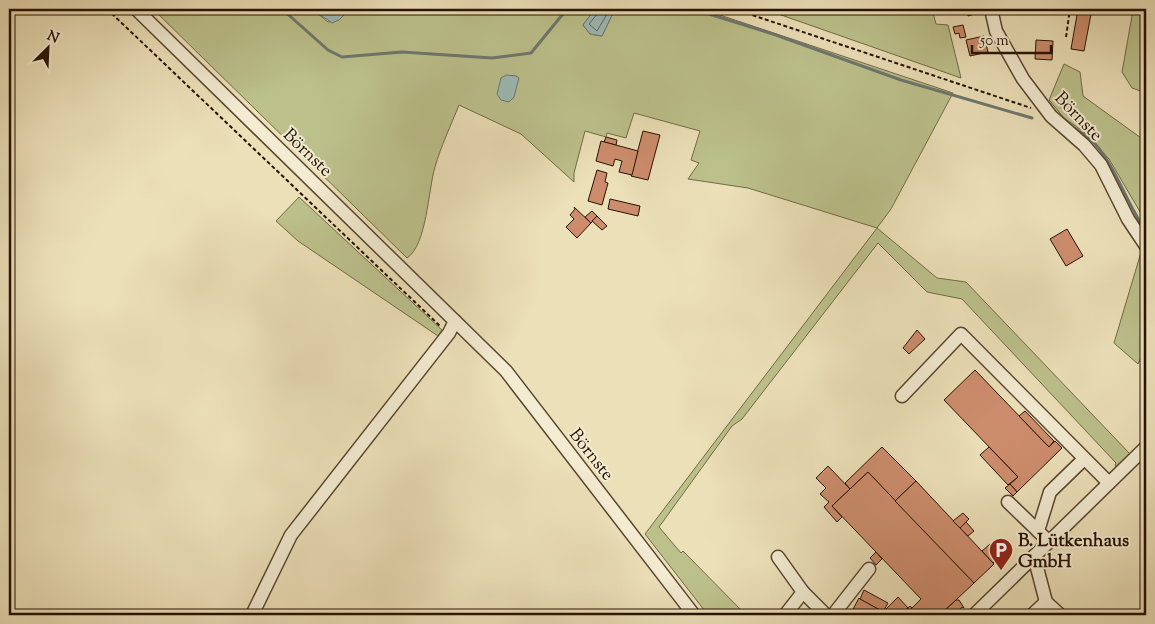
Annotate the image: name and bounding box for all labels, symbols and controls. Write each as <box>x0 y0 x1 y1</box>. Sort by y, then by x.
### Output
north arrow <box>22 22 72 72</box>
scale bar <box>972 22 1051 54</box>
text: N <box>43 27 62 49</box>
text: 50 m <box>979 31 1009 52</box>
street label: Börnste <box>1047 87 1108 148</box>
street label: Börnste <box>276 123 337 184</box>
street label: Börnste <box>562 424 619 487</box>
place label: B. Lütkenhaus GmbH <box>1018 529 1129 576</box>
parking icon: B. Lütkenhaus GmbH <box>988 537 1014 571</box>

